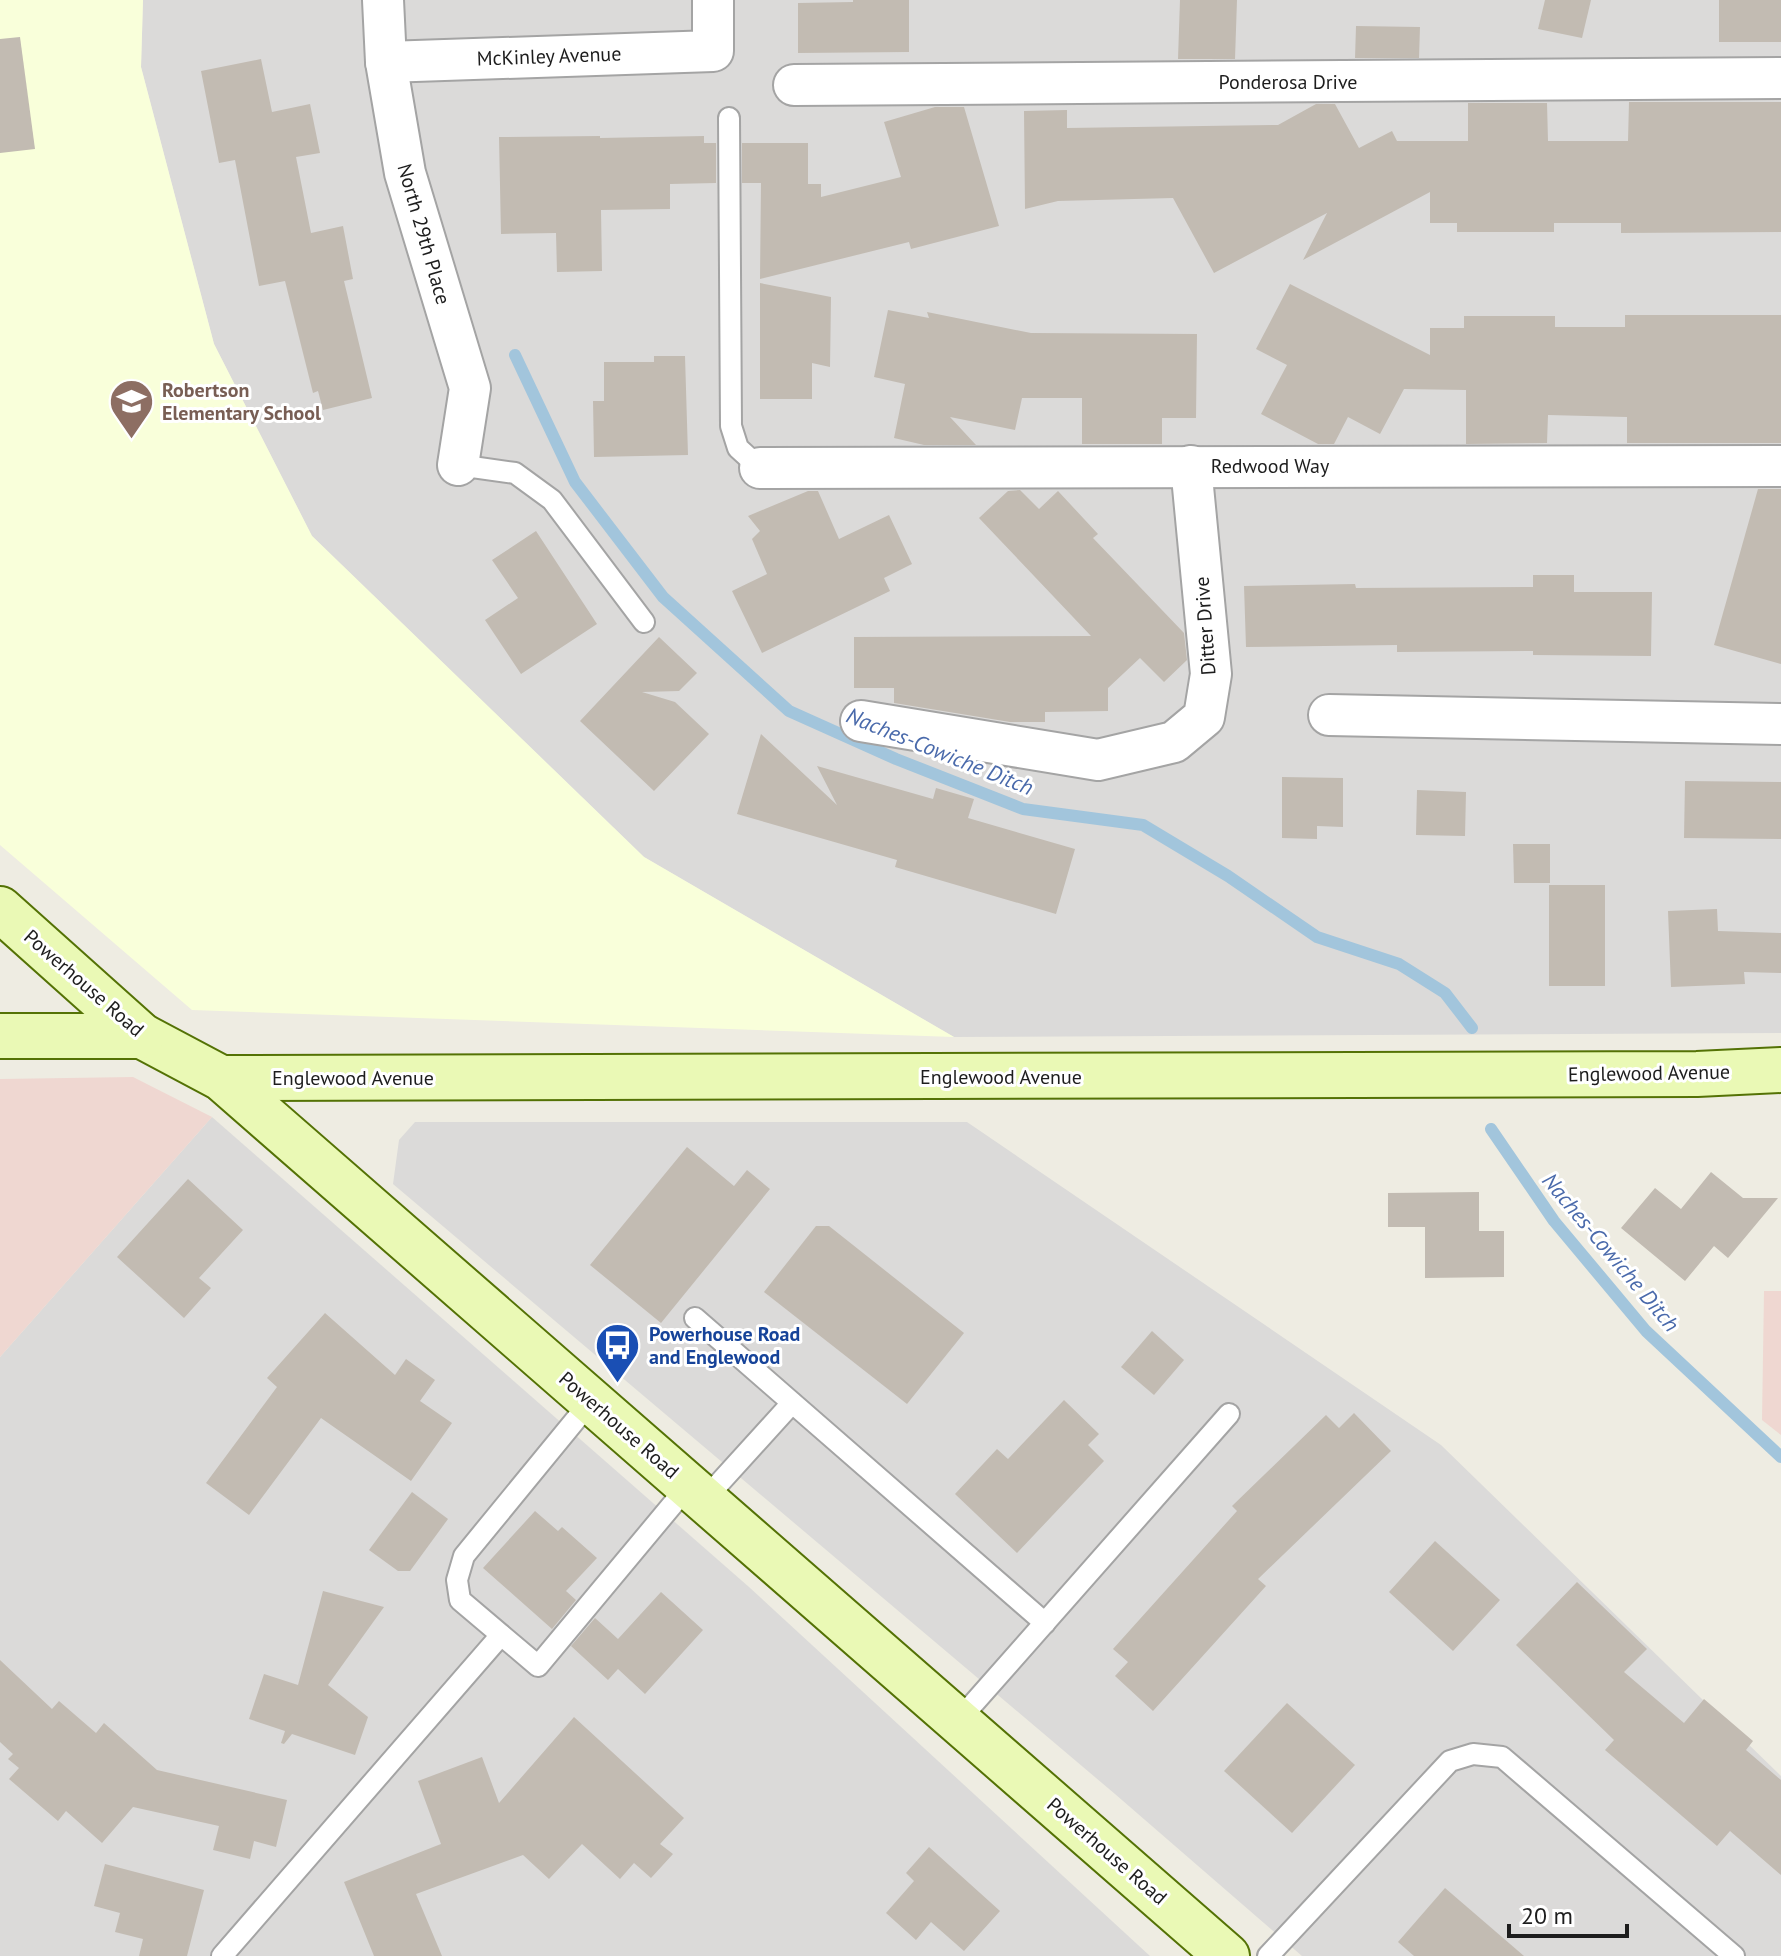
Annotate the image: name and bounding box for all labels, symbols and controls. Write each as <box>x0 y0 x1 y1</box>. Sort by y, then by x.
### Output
street label: McKinley Avenue <box>476 40 622 72</box>
street label: Ponderosa Drive <box>1218 69 1358 95</box>
street label: North 29th Place <box>391 161 457 307</box>
school or university icon: Robertson Elementary School <box>107 377 155 440</box>
place label: Robertson Elementary School <box>162 377 321 426</box>
street label: Redwood Way <box>1211 453 1330 479</box>
street label: Ditter Drive <box>1189 576 1221 676</box>
water label: Naches-Cowiche Ditch <box>843 701 1037 801</box>
street label: Powerhouse Road <box>18 924 150 1042</box>
street label: Englewood Avenue <box>1568 1059 1730 1087</box>
street label: Englewood Avenue <box>920 1064 1082 1090</box>
street label: Englewood Avenue <box>272 1065 434 1091</box>
water label: Naches-Cowiche Ditch <box>1536 1167 1686 1337</box>
bus stop icon: Powerhouse Road and Englewood <box>594 1321 642 1384</box>
place label: Powerhouse Road and Englewood <box>649 1321 800 1370</box>
street label: Powerhouse Road <box>553 1366 685 1484</box>
street label: Powerhouse Road <box>1041 1792 1173 1910</box>
scale bar <box>1509 1888 1627 1938</box>
text: 20 m <box>1521 1900 1573 1931</box>

